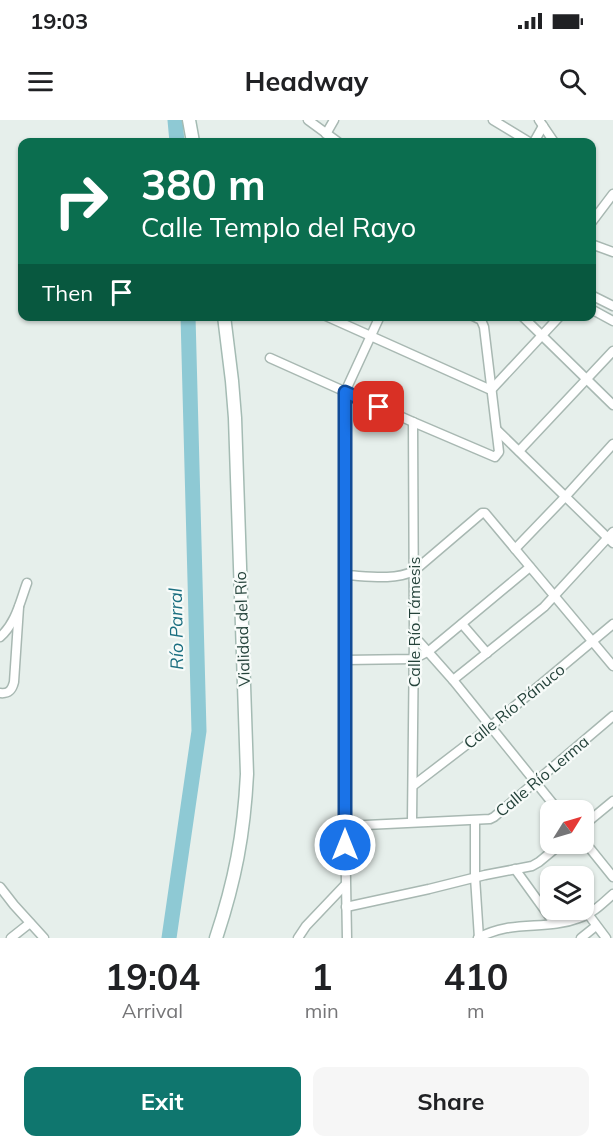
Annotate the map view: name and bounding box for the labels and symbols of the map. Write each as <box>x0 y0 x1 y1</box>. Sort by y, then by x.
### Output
pin <box>353 381 404 432</box>
street label: Calle Río Támesis <box>404 557 424 687</box>
street label: Vialidad del Río <box>230 571 254 687</box>
water label: Río Parral <box>164 587 188 670</box>
street label: Calle Río Pánuco <box>459 659 569 753</box>
street label: Calle Río Lerma <box>491 731 593 821</box>
north arrow <box>540 800 594 854</box>
position arrow <box>313 813 377 877</box>

